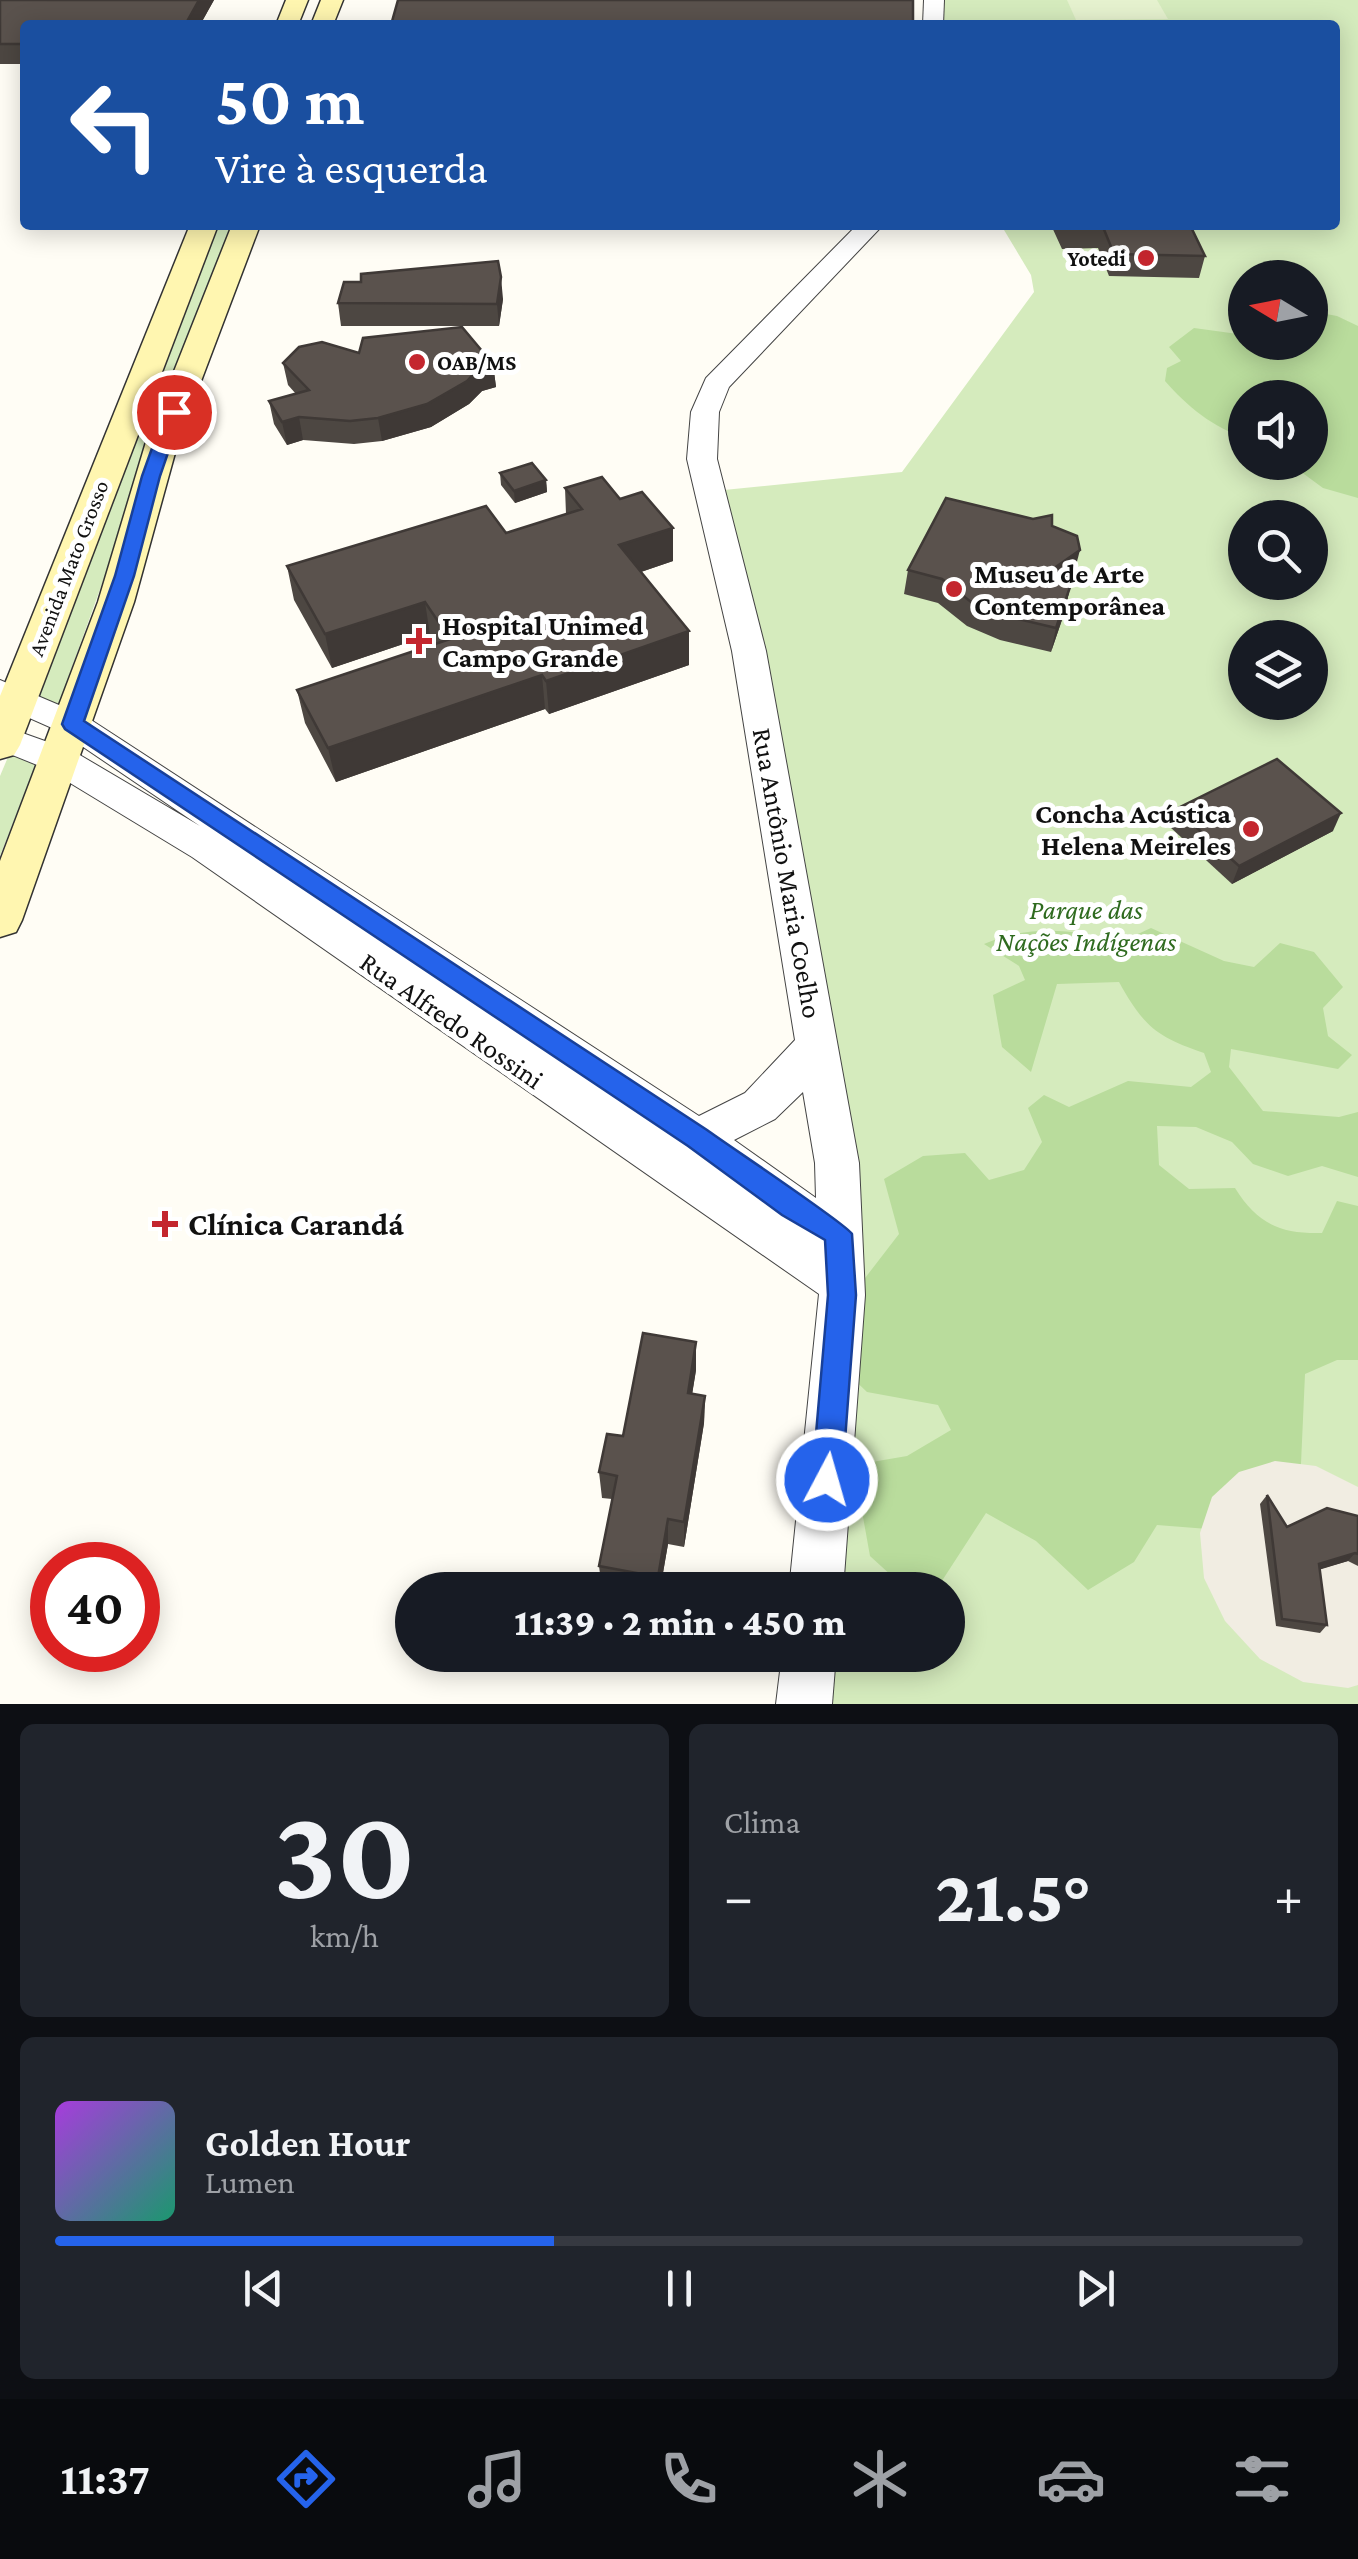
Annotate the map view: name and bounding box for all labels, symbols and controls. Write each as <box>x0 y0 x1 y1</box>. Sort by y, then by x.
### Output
icon: left <box>50 60 180 190</box>
text: 50 m <box>215 61 365 139</box>
text: Vire à esquerda <box>215 143 488 193</box>
place label: Yotedi <box>1067 246 1127 271</box>
marker: Yotedi <box>1135 247 1157 269</box>
north arrow <box>1228 260 1328 360</box>
map controls <box>1228 260 1328 720</box>
place label: OAB/MS <box>437 350 516 375</box>
marker: OAB/MS <box>406 351 428 373</box>
pin <box>132 370 217 455</box>
button: sound <box>1228 380 1328 480</box>
icon: arrive <box>147 385 202 440</box>
street label: Avenida Mato Grosso <box>23 477 114 660</box>
button: search <box>1228 500 1328 600</box>
place label: Museu de Arte Contemporânea <box>974 558 1165 621</box>
marker: Museu de Arte Contemporânea <box>943 578 965 600</box>
place label: Hospital Unimed Campo Grande <box>442 610 644 673</box>
button: layers <box>1228 620 1328 720</box>
marker: Hospital Unimed Campo Grande <box>406 628 432 654</box>
street label: Rua Antônio Maria Coelho <box>747 726 828 1021</box>
place label: Concha Acústica Helena Meireles <box>1035 798 1231 861</box>
marker: Concha Acústica Helena Meireles <box>1240 818 1262 840</box>
park label: Parque das Nações Indígenas <box>996 894 1176 957</box>
street label: Rua Alfredo Rossini <box>354 946 549 1095</box>
place label: Clínica Carandá <box>188 1206 404 1242</box>
marker: Clínica Carandá <box>152 1211 178 1237</box>
position arrow <box>775 1428 879 1532</box>
speed limit sign: 40 <box>30 1542 160 1672</box>
text: 11:39 · 2 min · 450 m <box>514 1601 846 1643</box>
text: 30 <box>273 1780 416 1925</box>
text: Clima <box>724 1804 800 1840</box>
text: 21.5° <box>935 1854 1092 1937</box>
text: − <box>724 1866 753 1927</box>
text: + <box>1274 1866 1303 1927</box>
text: km/h <box>310 1918 379 1954</box>
text: Golden Hour <box>205 2122 411 2164</box>
text: Lumen <box>205 2164 295 2200</box>
icon: previous <box>236 2261 291 2316</box>
icon: pause <box>652 2261 707 2316</box>
icon: next <box>1068 2261 1123 2316</box>
icon: directions <box>271 2444 341 2514</box>
icon: music <box>462 2444 532 2514</box>
icon: phone <box>654 2444 724 2514</box>
icon: climate <box>845 2444 915 2514</box>
icon: car <box>1036 2444 1106 2514</box>
icon: filters <box>1227 2444 1297 2514</box>
text: 11:37 <box>61 2454 150 2504</box>

